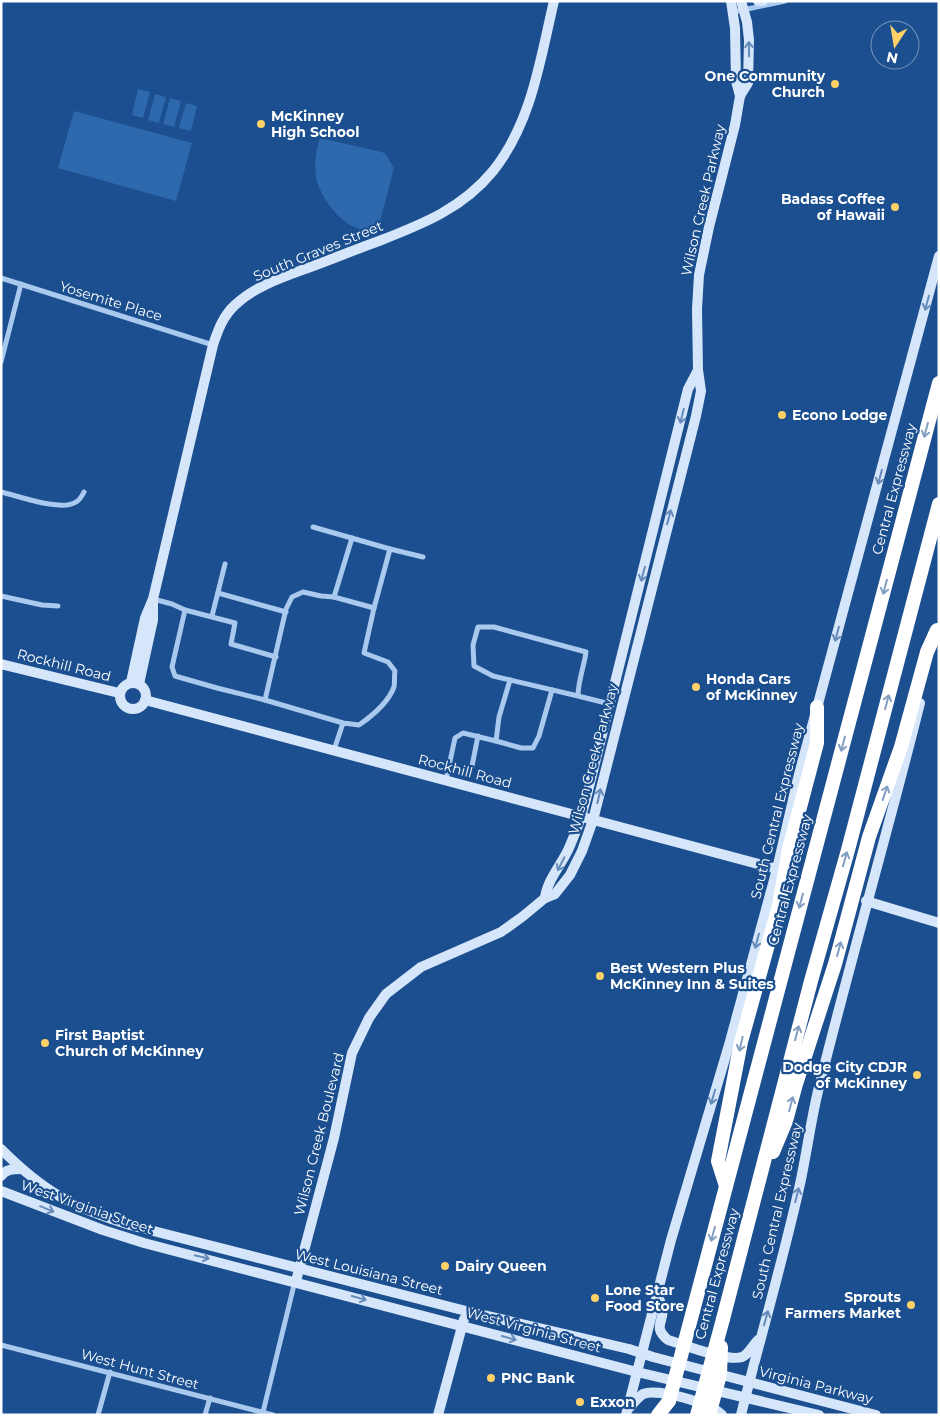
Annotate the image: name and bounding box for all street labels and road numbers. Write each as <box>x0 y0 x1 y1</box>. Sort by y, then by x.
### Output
street label: Wilson Creek Parkway <box>677 122 729 278</box>
street label: South Graves Street <box>251 217 386 285</box>
street label: Yosemite Place <box>57 277 165 325</box>
street label: Central Expressway <box>868 421 920 557</box>
street label: Rockhill Road <box>15 645 113 685</box>
street label: Wilson Creek Parkway <box>564 681 622 836</box>
street label: South Central Expressway <box>747 721 807 901</box>
street label: Rockhill Road <box>416 750 514 792</box>
street label: Central Expressway <box>764 813 816 947</box>
street label: Wilson Creek Boulevard <box>290 1051 348 1217</box>
street label: South Central Expressway <box>748 1121 806 1301</box>
street label: West Virginia Street <box>18 1176 156 1238</box>
street label: Central Expressway <box>691 1206 743 1342</box>
street label: West Louisiana Street <box>293 1245 445 1299</box>
street label: West Virginia Street <box>465 1303 604 1357</box>
street label: West Hunt Street <box>79 1345 201 1393</box>
street label: Virginia Parkway <box>757 1362 875 1408</box>

